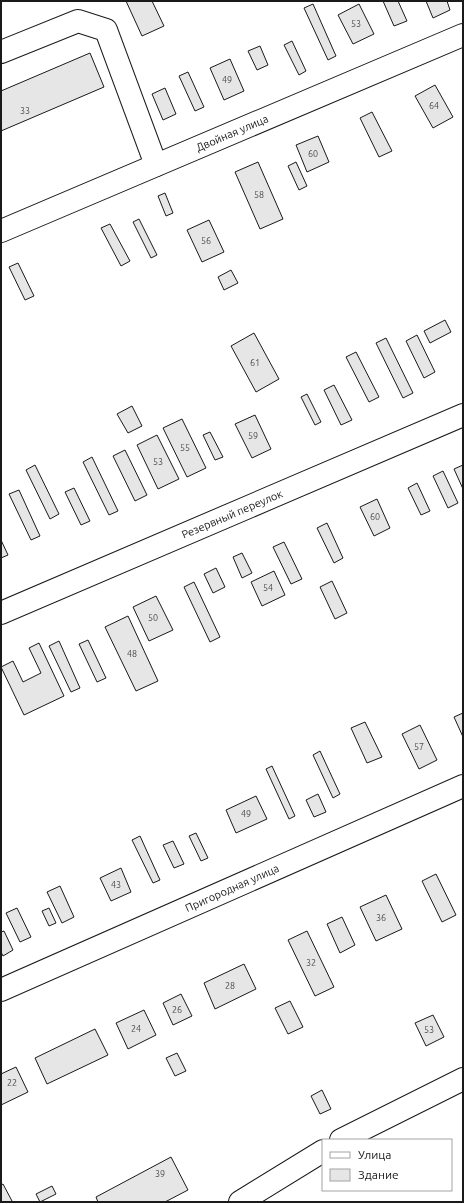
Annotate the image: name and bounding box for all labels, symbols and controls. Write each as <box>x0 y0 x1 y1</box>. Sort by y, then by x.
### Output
house number: 53 <box>351 19 361 29</box>
house number: 49 <box>222 75 232 85</box>
house number: 64 <box>429 101 439 111</box>
house number: 33 <box>20 106 30 116</box>
street label: Двойная улица <box>194 112 270 154</box>
house number: 60 <box>308 149 318 159</box>
house number: 58 <box>254 190 264 200</box>
house number: 56 <box>201 236 211 246</box>
house number: 61 <box>250 358 260 368</box>
house number: 59 <box>248 431 258 441</box>
house number: 55 <box>180 443 190 453</box>
house number: 53 <box>153 457 163 467</box>
street label: Резервный переулок <box>180 487 285 541</box>
house number: 60 <box>370 512 380 522</box>
house number: 54 <box>263 583 273 593</box>
house number: 50 <box>148 613 158 623</box>
house number: 48 <box>127 649 137 659</box>
house number: 57 <box>414 742 424 752</box>
house number: 49 <box>241 809 251 819</box>
street label: Пригородная улица <box>183 862 281 914</box>
house number: 43 <box>111 880 121 890</box>
house number: 36 <box>376 913 386 923</box>
house number: 32 <box>306 958 316 968</box>
house number: 28 <box>225 981 235 991</box>
house number: 26 <box>172 1005 182 1015</box>
house number: 24 <box>131 1024 141 1034</box>
house number: 53 <box>424 1025 434 1035</box>
house number: 22 <box>7 1078 17 1088</box>
legend <box>322 1139 452 1191</box>
text: Улица <box>358 1148 391 1161</box>
text: Здание <box>358 1168 399 1181</box>
house number: 39 <box>155 1169 165 1179</box>

